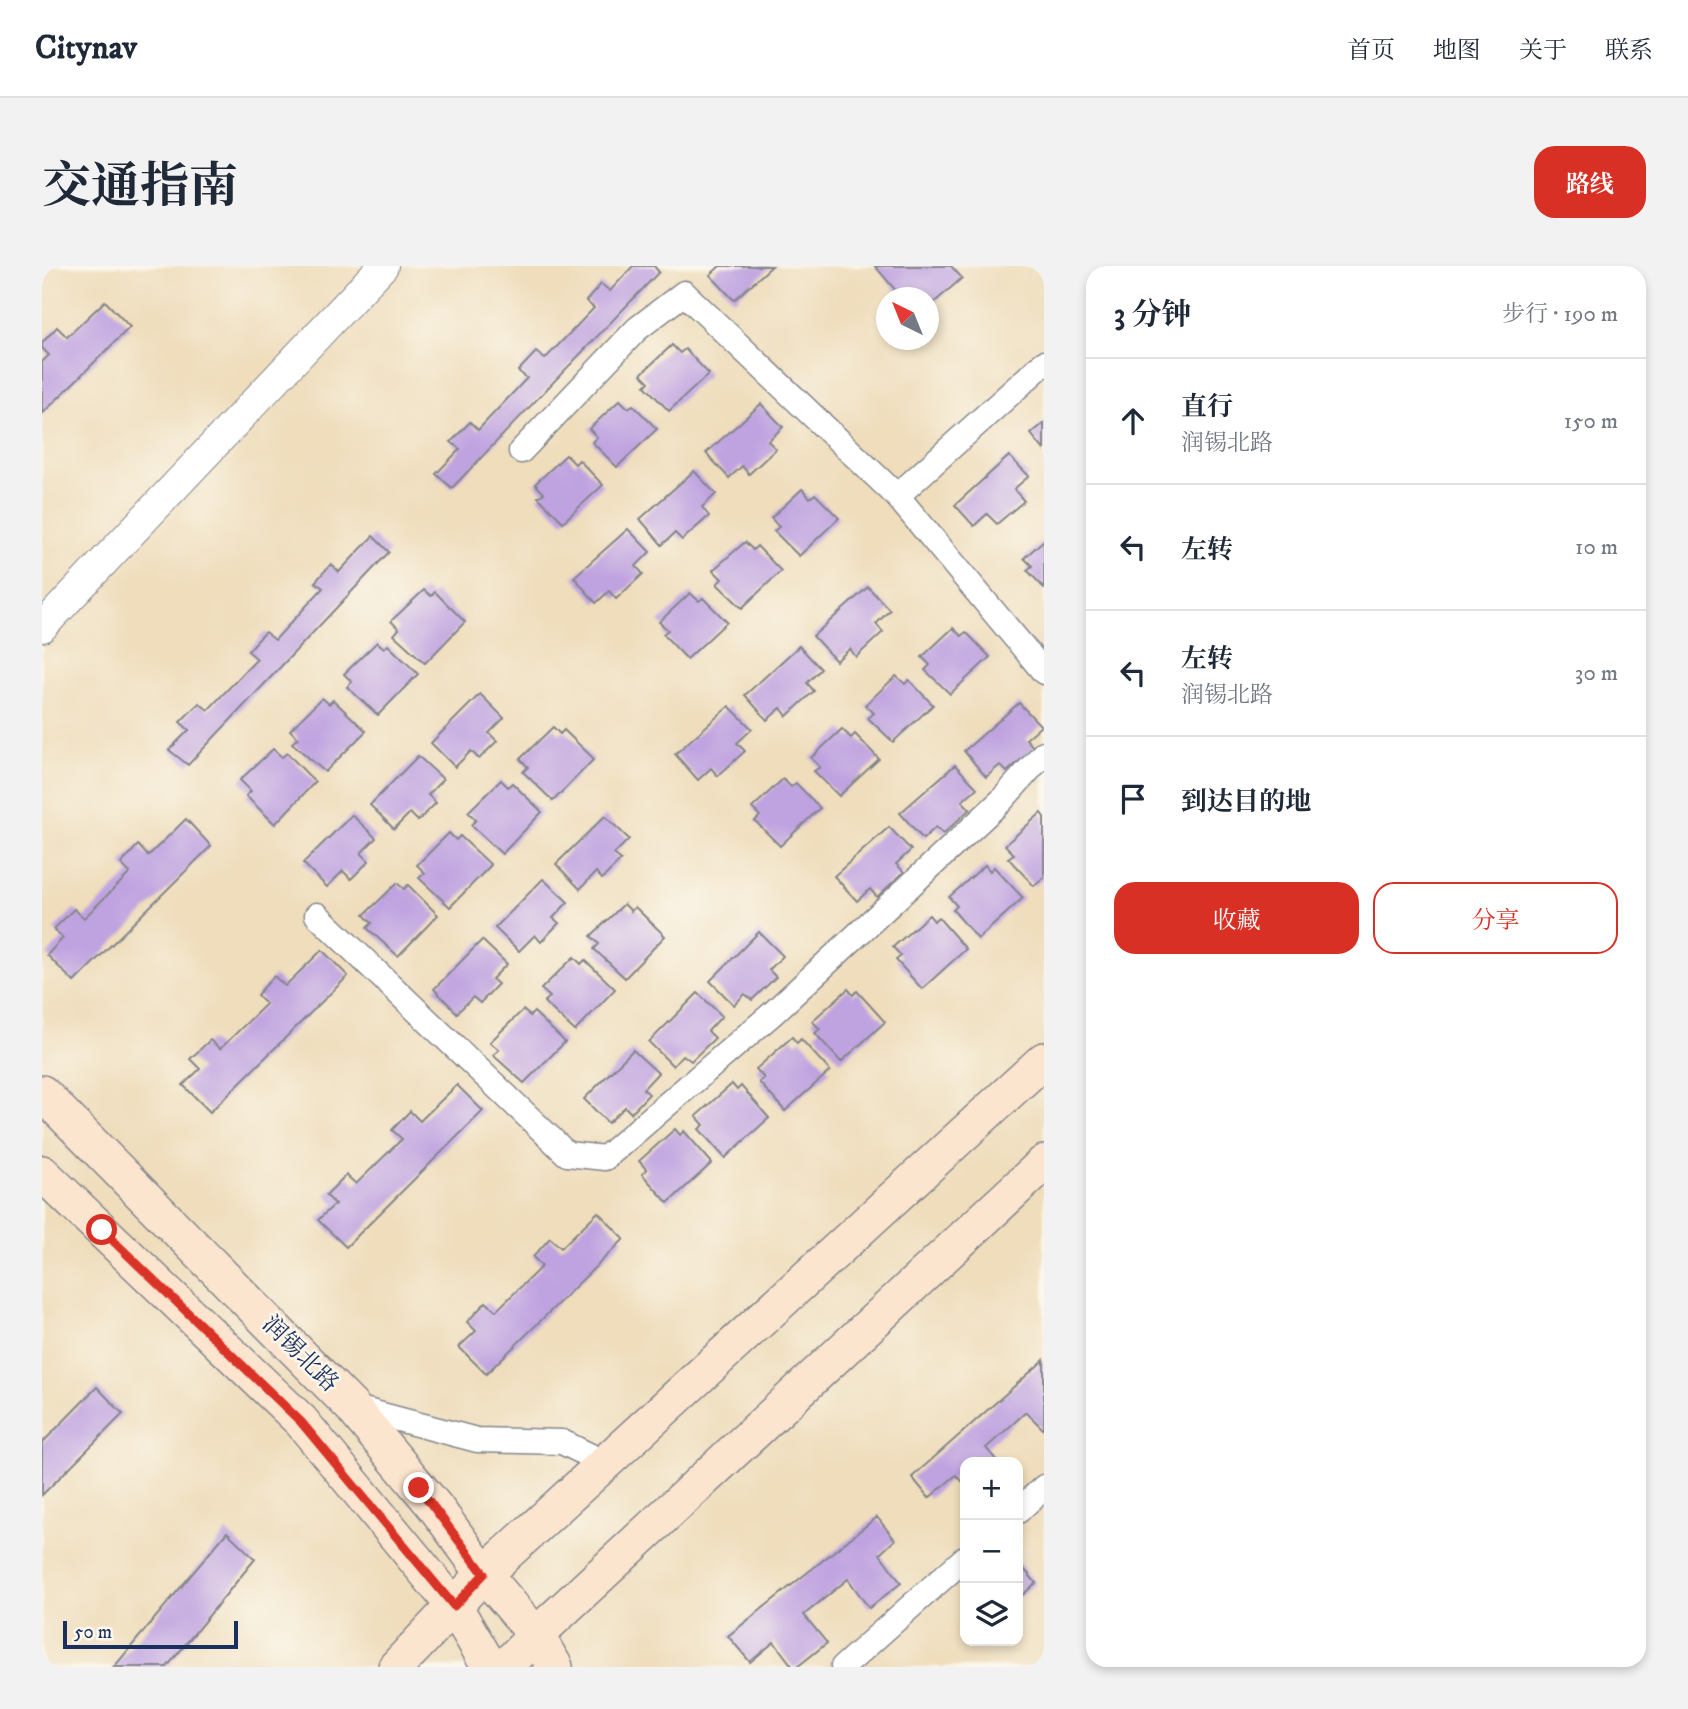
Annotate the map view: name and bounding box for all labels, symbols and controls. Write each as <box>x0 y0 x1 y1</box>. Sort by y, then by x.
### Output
text: Citynav <box>35 28 137 69</box>
text: 首页 <box>1347 36 1395 66</box>
text: 地图 <box>1433 36 1481 66</box>
text: 关于 <box>1519 36 1567 66</box>
text: 联系 <box>1605 36 1653 66</box>
button: 路线 <box>1534 146 1646 218</box>
text: 交通指南 <box>42 157 238 219</box>
north arrow <box>876 287 939 350</box>
text: 3 分钟 <box>1114 297 1192 334</box>
text: 步行 · 190 m <box>1502 300 1618 329</box>
text: 直行 <box>1181 391 1233 424</box>
icon: ahead <box>1114 402 1152 440</box>
text: 150 m <box>1564 407 1618 436</box>
text: 润锡北路 <box>1181 429 1273 458</box>
icon: left <box>1114 528 1152 566</box>
text: 10 m <box>1575 533 1618 562</box>
text: 左转 <box>1181 534 1233 567</box>
text: 左转 <box>1181 643 1233 676</box>
icon: left <box>1114 654 1152 692</box>
text: 30 m <box>1575 659 1618 688</box>
text: 润锡北路 <box>1181 681 1273 710</box>
icon: arrive <box>1114 780 1152 818</box>
text: 到达目的地 <box>1181 786 1311 819</box>
button: 收藏 <box>1114 882 1359 954</box>
button: 分享 <box>1373 882 1618 954</box>
route start <box>86 1214 117 1245</box>
street label: 润锡北路 <box>255 1309 345 1399</box>
map controls <box>960 1457 1023 1646</box>
button: + <box>960 1457 1023 1520</box>
route end <box>403 1472 434 1503</box>
button: − <box>960 1520 1023 1583</box>
button: layers <box>960 1583 1023 1646</box>
scale bar <box>63 1618 238 1650</box>
text: 50 m <box>74 1621 112 1644</box>

